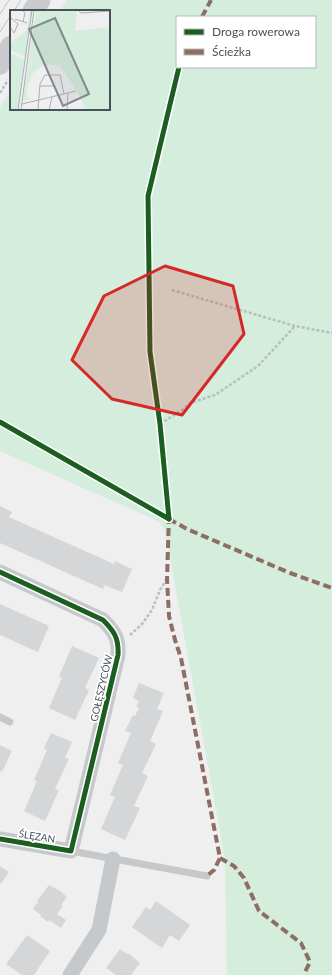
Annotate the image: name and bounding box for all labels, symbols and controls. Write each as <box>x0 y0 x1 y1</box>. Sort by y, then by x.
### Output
inset map <box>10 10 110 110</box>
legend <box>176 16 316 68</box>
text: Droga rowerowa <box>212 24 300 39</box>
text: Ścieżka <box>212 44 251 59</box>
street label: GOŁĘSZYCÓW <box>87 653 115 723</box>
street label: ŚLĘZAN <box>18 827 56 845</box>

